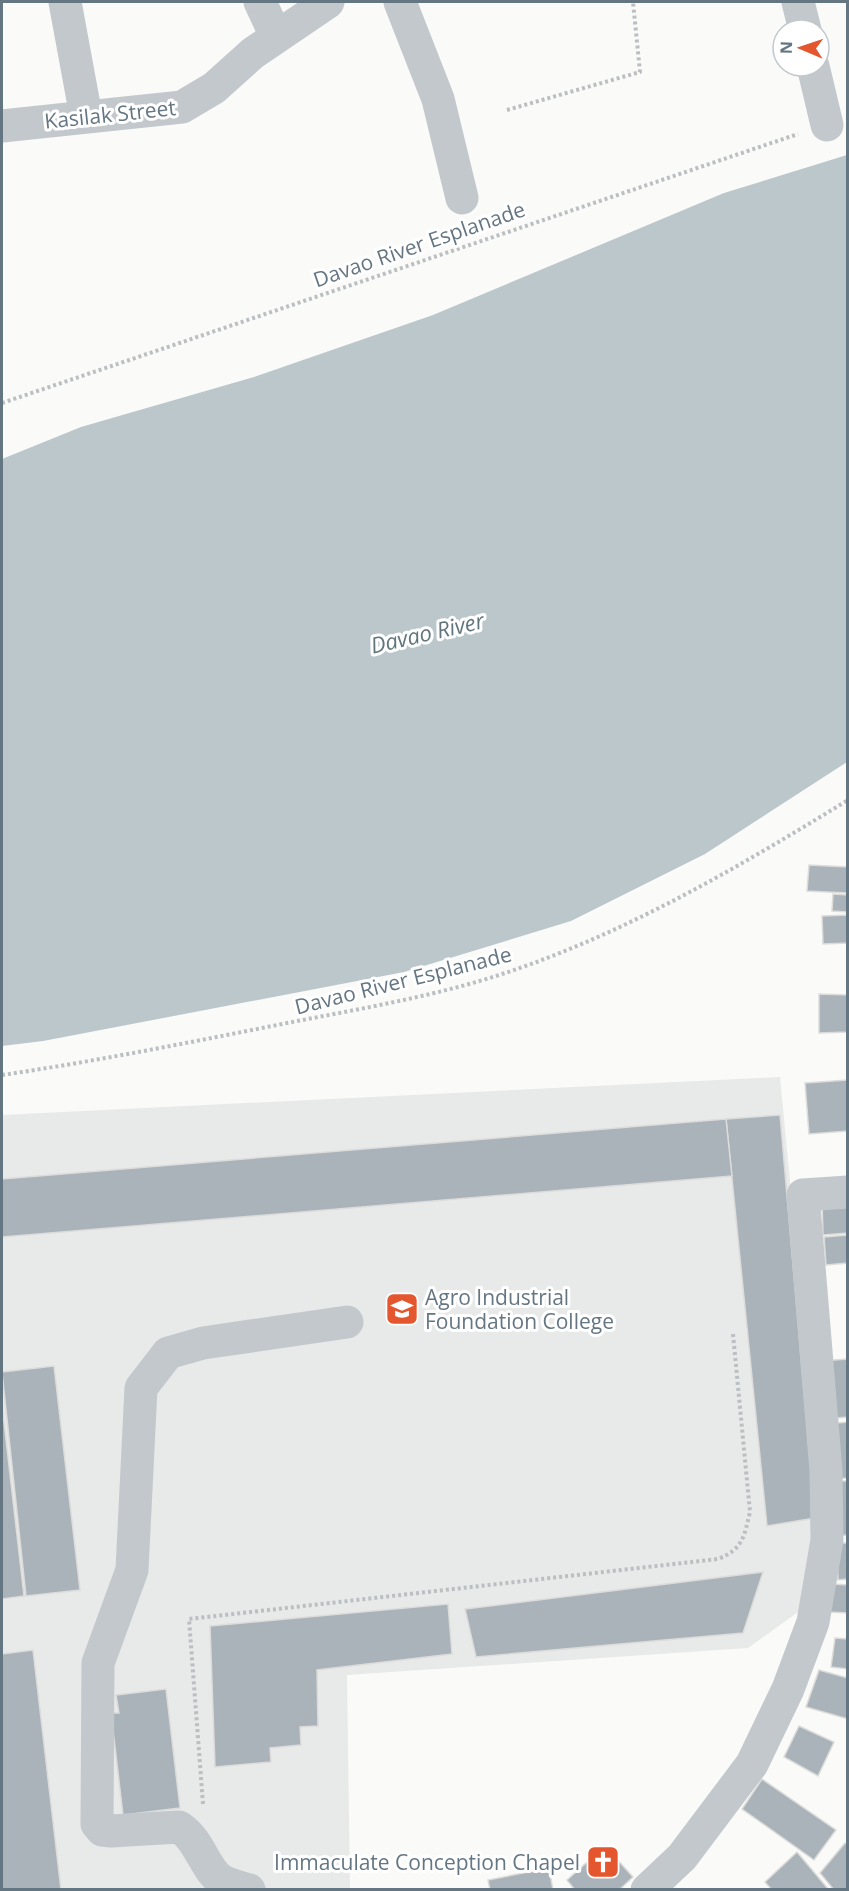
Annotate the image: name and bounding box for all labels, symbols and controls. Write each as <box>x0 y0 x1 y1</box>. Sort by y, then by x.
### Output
north arrow <box>771 18 831 78</box>
text: N <box>775 41 797 54</box>
street label: Kasilak Street <box>43 93 177 135</box>
street label: Davao River Esplanade <box>309 195 529 293</box>
water label: Davao River <box>367 604 488 660</box>
street label: Davao River Esplanade <box>292 940 514 1020</box>
place label: Agro Industrial Foundation College <box>425 1283 614 1335</box>
school or university icon: Agro Industrial Foundation College <box>384 1291 420 1327</box>
church icon: Immaculate Conception Chapel <box>585 1844 621 1880</box>
place label: Immaculate Conception Chapel <box>274 1848 580 1876</box>

